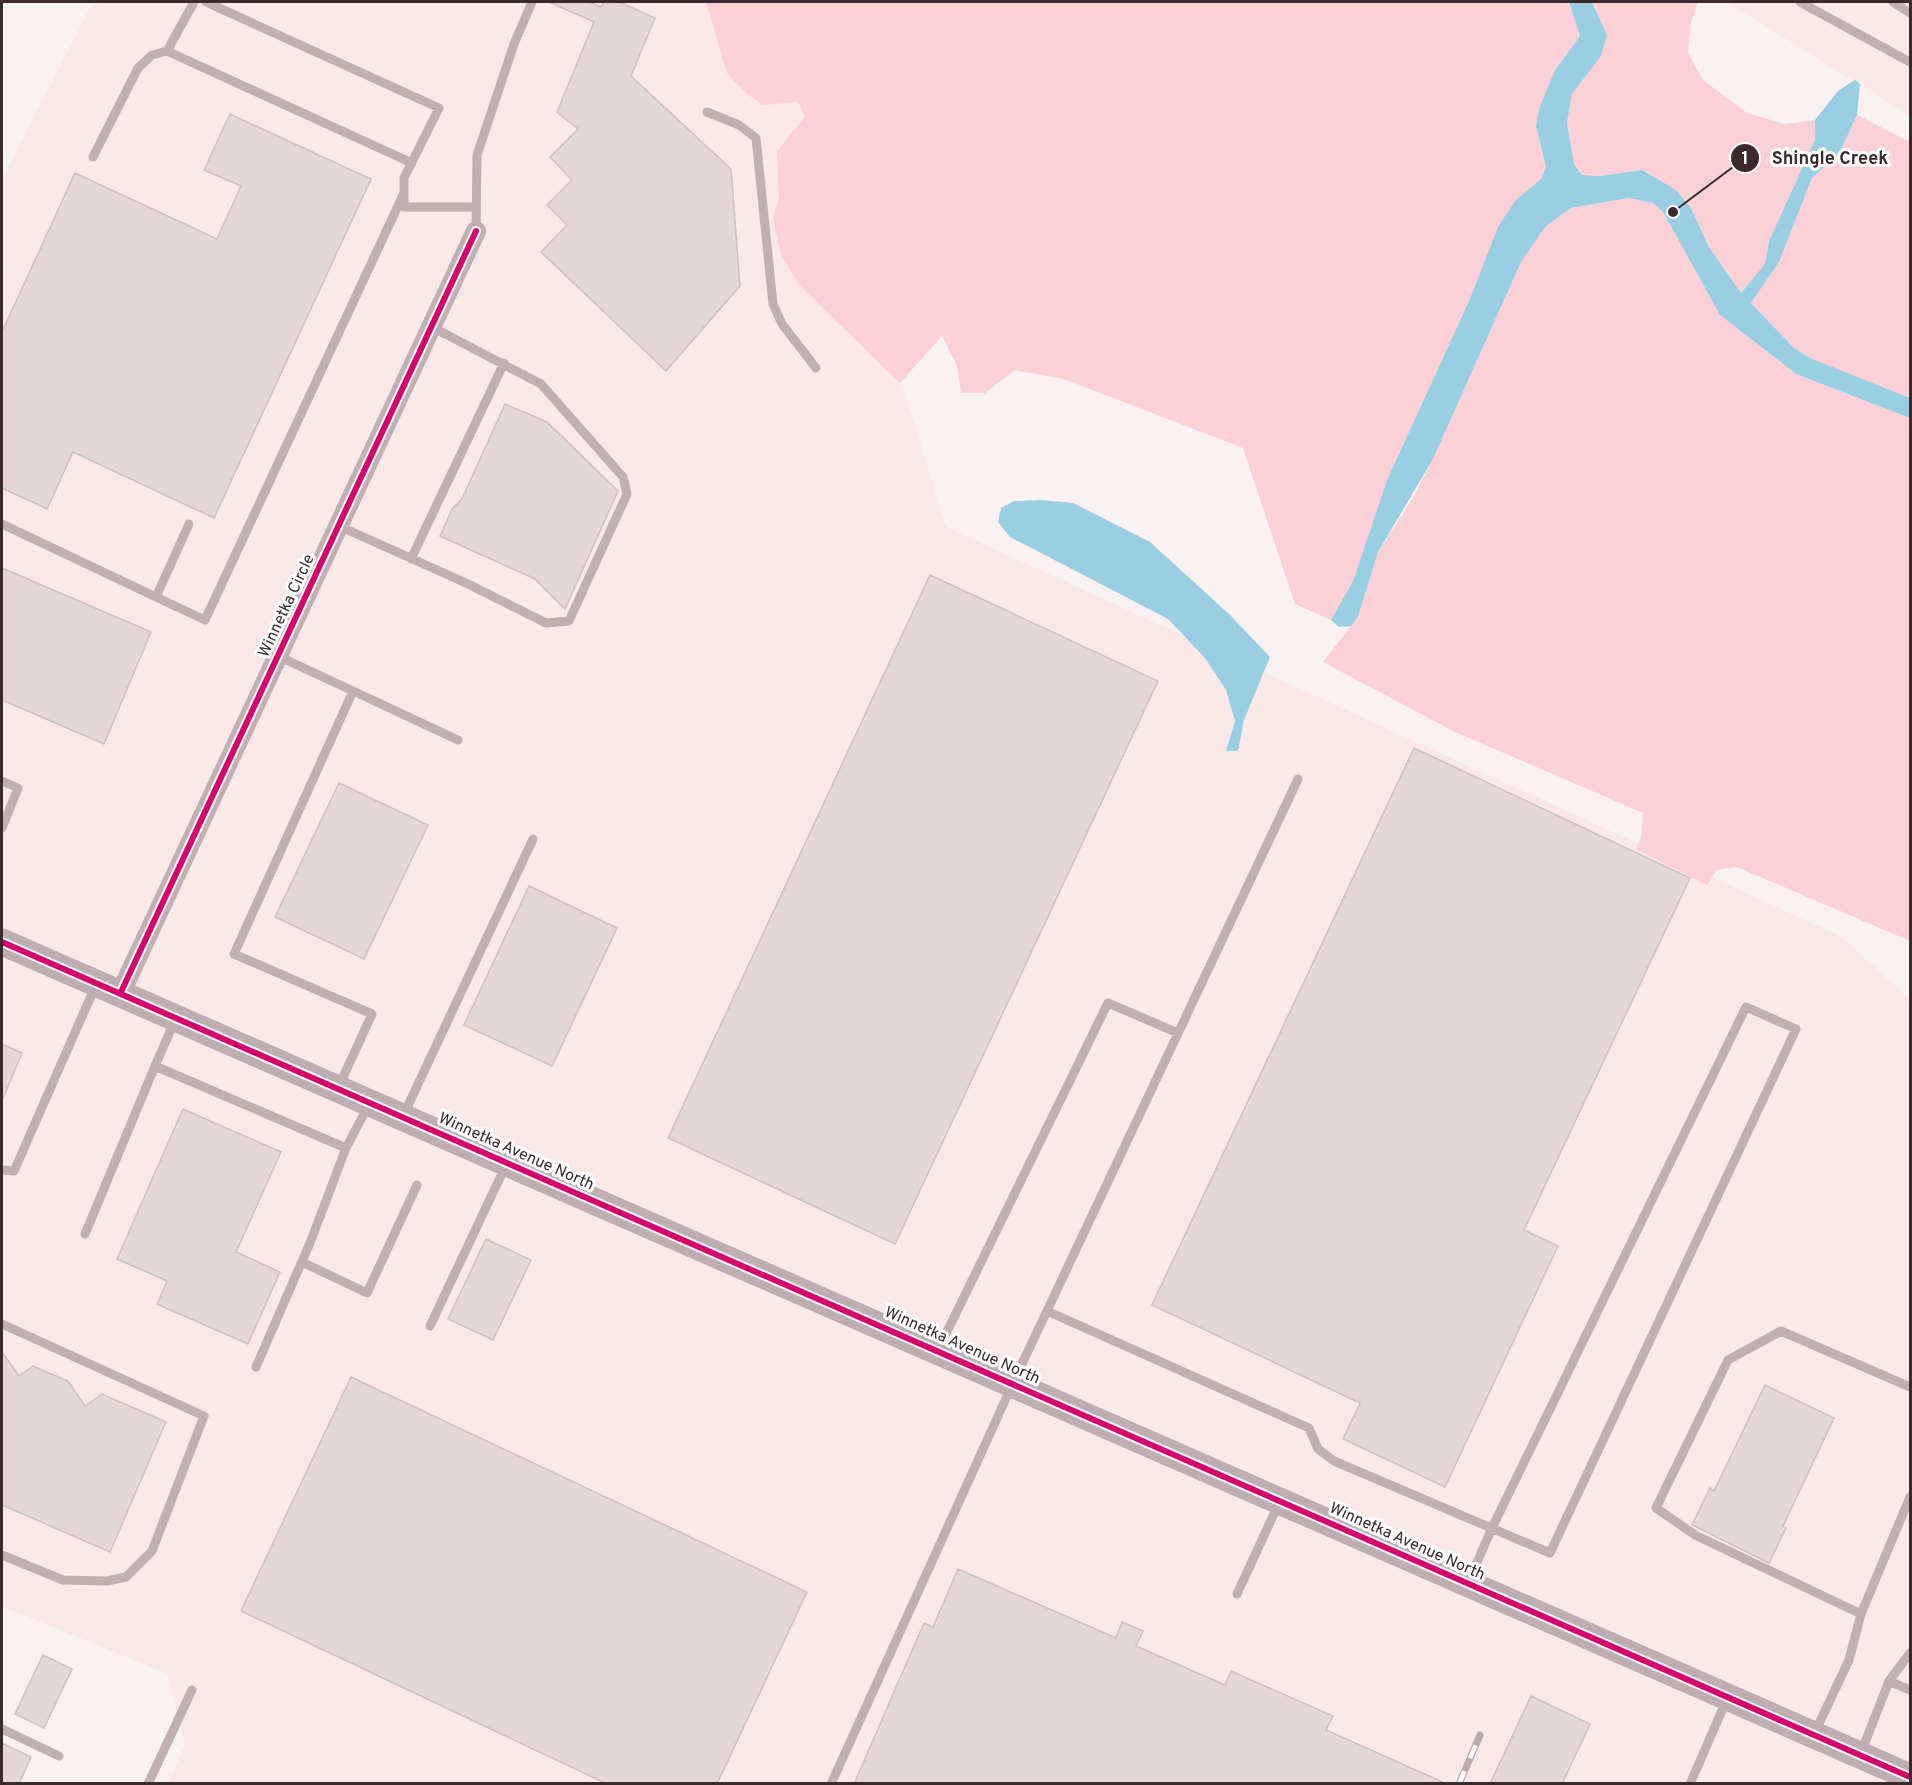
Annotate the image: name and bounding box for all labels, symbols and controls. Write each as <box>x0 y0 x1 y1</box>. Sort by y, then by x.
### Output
callout: Shingle Creek <box>1730 140 1901 176</box>
text: 1 <box>1741 148 1749 171</box>
text: Shingle Creek <box>1772 148 1888 171</box>
street label: Winnetka Circle <box>254 551 320 661</box>
street label: Winnetka Avenue North <box>435 1109 597 1195</box>
street label: Winnetka Avenue North <box>881 1303 1043 1389</box>
street label: Winnetka Avenue North <box>1326 1499 1488 1585</box>

